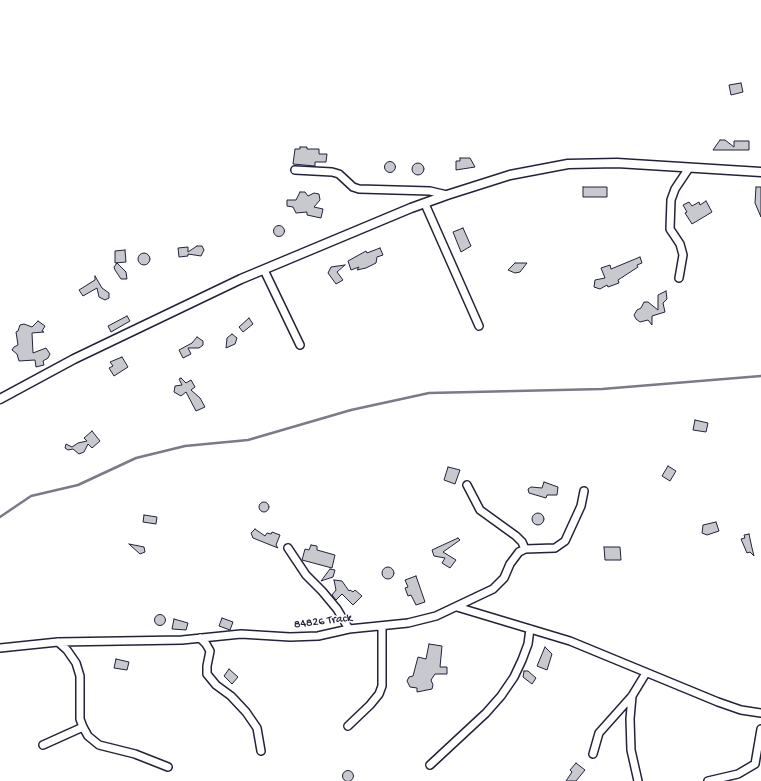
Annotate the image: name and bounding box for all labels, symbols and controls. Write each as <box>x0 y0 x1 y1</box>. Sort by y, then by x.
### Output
street label: 84826 Track <box>293 611 353 633</box>

